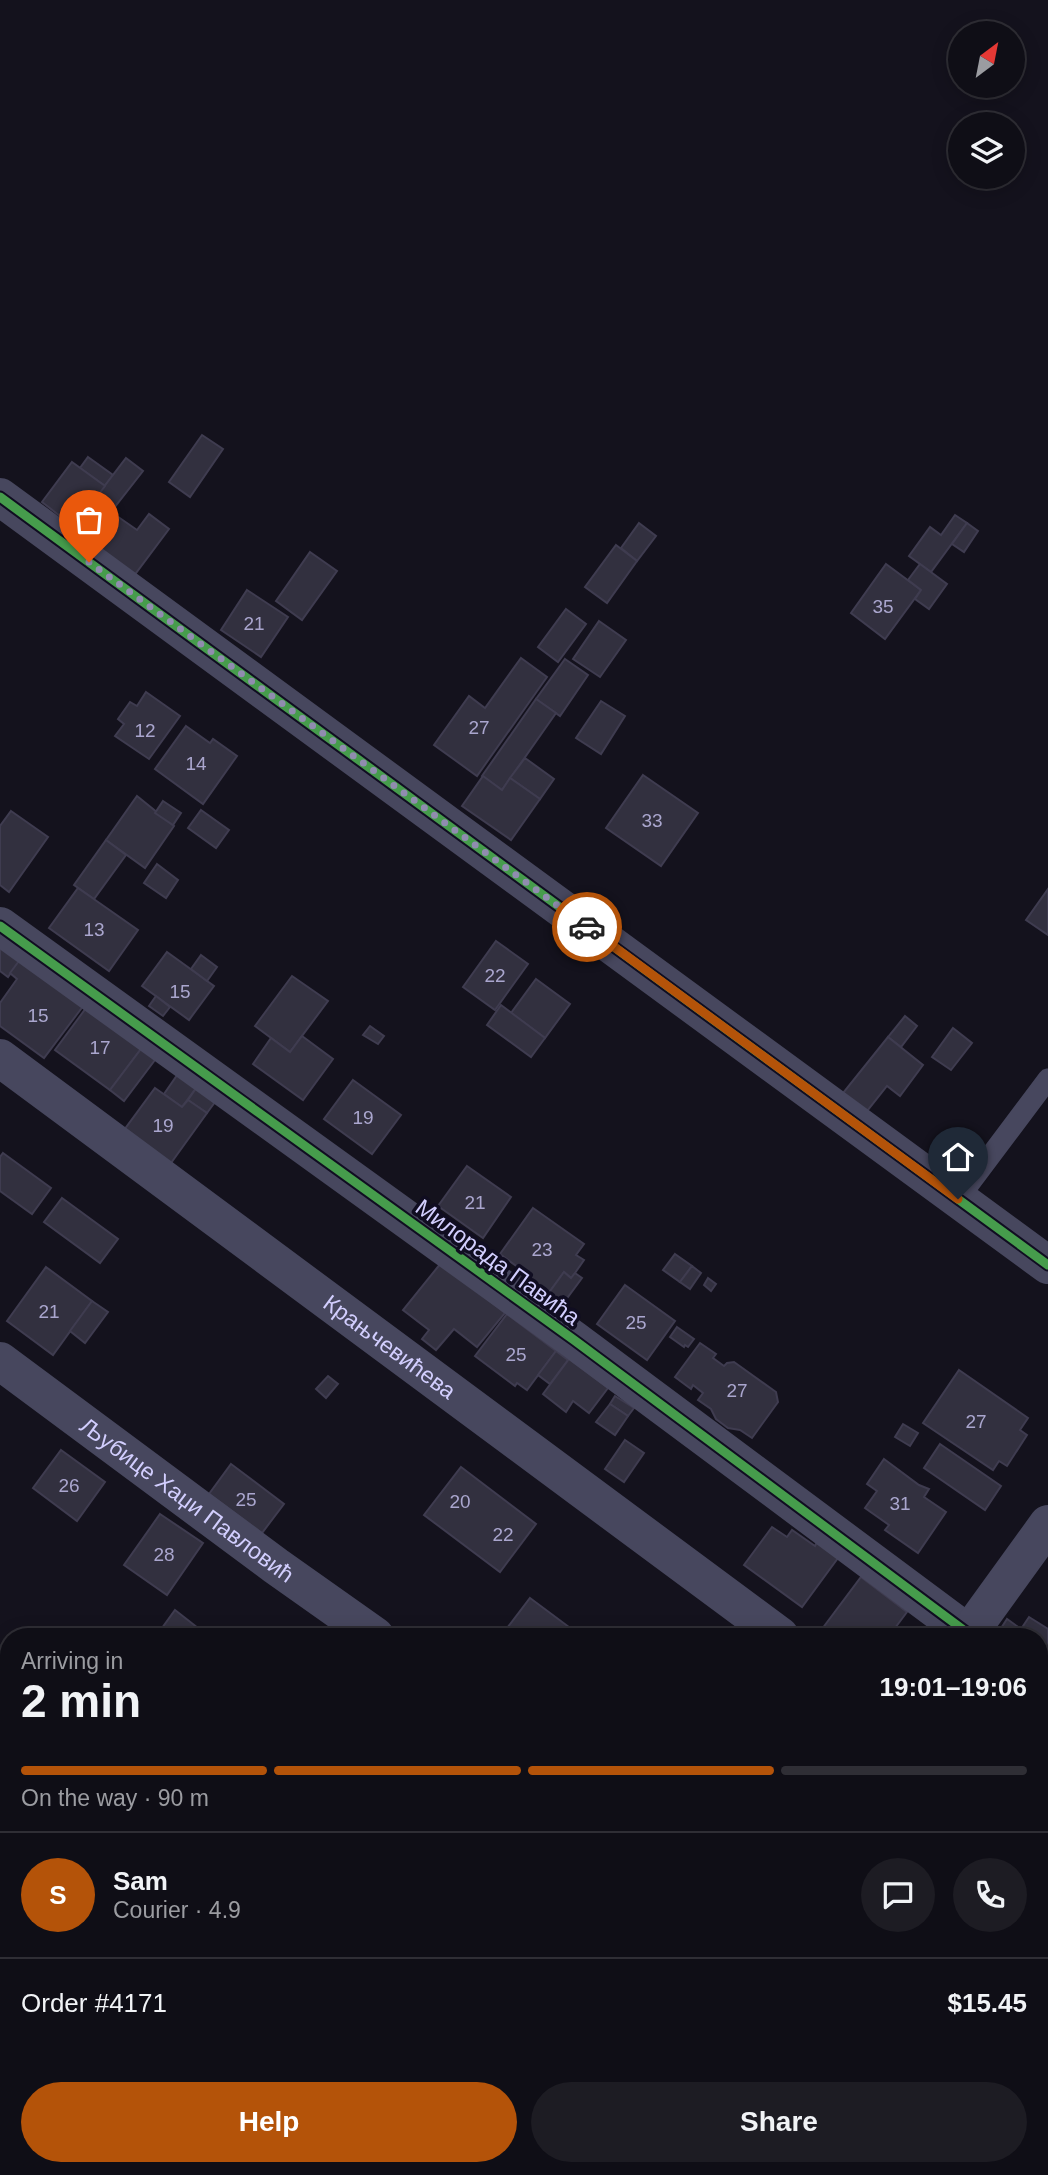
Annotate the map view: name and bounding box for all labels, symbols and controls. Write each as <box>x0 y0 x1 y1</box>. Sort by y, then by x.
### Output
north arrow <box>948 21 1026 98</box>
map controls <box>948 21 1025 189</box>
button: layers <box>948 112 1025 189</box>
pin <box>59 490 119 562</box>
icon: bag <box>70 501 108 539</box>
house number: 35 <box>872 596 894 617</box>
house number: 21 <box>243 613 265 634</box>
house number: 27 <box>468 717 490 738</box>
house number: 12 <box>134 720 156 741</box>
house number: 14 <box>185 753 207 774</box>
house number: 33 <box>641 810 663 831</box>
courier <box>552 892 622 962</box>
icon: car <box>568 908 606 946</box>
house number: 13 <box>83 919 105 940</box>
house number: 22 <box>484 965 506 986</box>
house number: 15 <box>169 981 191 1002</box>
house number: 15 <box>27 1005 49 1026</box>
house number: 17 <box>89 1037 111 1058</box>
house number: 19 <box>352 1107 374 1128</box>
house number: 19 <box>152 1115 174 1136</box>
pin <box>928 1127 988 1199</box>
icon: home <box>939 1138 977 1176</box>
house number: 21 <box>464 1192 486 1213</box>
street label: Милорада Павића <box>411 1194 585 1330</box>
house number: 23 <box>531 1239 553 1260</box>
street label: Крањчевићева <box>318 1289 461 1404</box>
house number: 21 <box>38 1301 60 1322</box>
house number: 25 <box>625 1312 647 1333</box>
house number: 25 <box>505 1344 527 1365</box>
house number: 27 <box>726 1380 748 1401</box>
house number: 27 <box>965 1411 987 1432</box>
street label: Љубице Хаџи Павловић <box>75 1412 299 1588</box>
house number: 26 <box>58 1475 80 1496</box>
house number: 25 <box>235 1489 257 1510</box>
house number: 20 <box>449 1491 471 1512</box>
house number: 31 <box>889 1493 911 1514</box>
house number: 22 <box>492 1524 514 1545</box>
house number: 28 <box>153 1544 175 1565</box>
text: Arriving in <box>21 1648 123 1674</box>
text: 19:01–19:06 <box>880 1672 1027 1702</box>
text: 2 min <box>21 1675 141 1727</box>
text: On the way · 90 m <box>21 1785 209 1811</box>
button: chat <box>861 1858 935 1932</box>
button: phone <box>953 1858 1027 1932</box>
text: Sam <box>113 1866 168 1896</box>
text: S <box>49 1880 67 1910</box>
text: Courier · 4.9 <box>113 1897 241 1923</box>
text: Order #4171 <box>21 1988 167 2018</box>
text: $15.45 <box>947 1988 1027 2018</box>
button: Help <box>21 2082 517 2162</box>
button: Share <box>531 2082 1027 2162</box>

